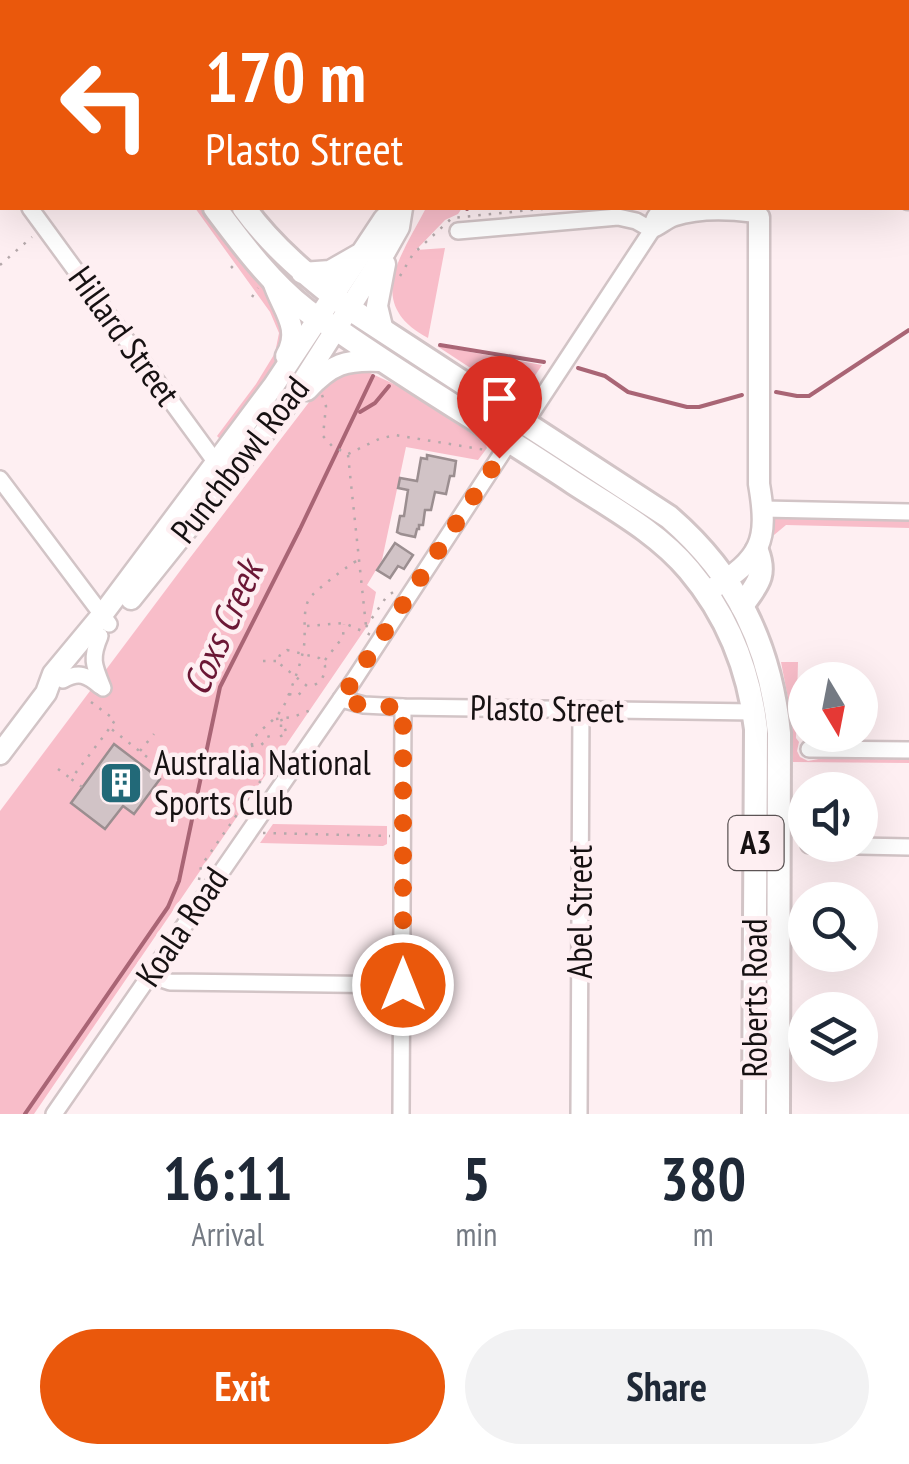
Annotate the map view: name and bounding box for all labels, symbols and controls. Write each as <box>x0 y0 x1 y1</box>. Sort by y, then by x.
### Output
text: 170 m <box>205 31 366 121</box>
icon: left <box>40 40 170 170</box>
text: Plasto Street <box>205 119 403 177</box>
street label: Hillard Street <box>59 257 191 414</box>
pin <box>457 356 542 459</box>
street label: Punchbowl Road <box>160 367 319 552</box>
icon: arrive <box>472 371 527 426</box>
water label: Coxs Creek <box>170 549 275 702</box>
north arrow <box>788 662 878 752</box>
map controls <box>788 662 878 1082</box>
street label: Plasto Street <box>470 684 625 732</box>
place label: Australia National Sports Club <box>154 739 371 825</box>
building icon: Australia National Sports Club <box>98 760 144 806</box>
button: sound <box>788 772 878 862</box>
road number: A3 <box>728 816 784 870</box>
street label: Abel Street <box>556 845 602 979</box>
street label: Koala Road <box>125 858 238 995</box>
button: search <box>788 882 878 972</box>
street label: Roberts Road <box>731 918 777 1078</box>
position arrow <box>351 933 455 1037</box>
button: layers <box>788 992 878 1082</box>
text: 16:11 <box>163 1139 293 1217</box>
text: 5 <box>462 1139 491 1217</box>
text: 380 <box>660 1139 746 1217</box>
text: Arrival <box>192 1213 264 1255</box>
text: min <box>455 1213 497 1255</box>
text: m <box>693 1213 714 1255</box>
button: Exit <box>40 1329 445 1444</box>
button: Share <box>465 1329 869 1444</box>

